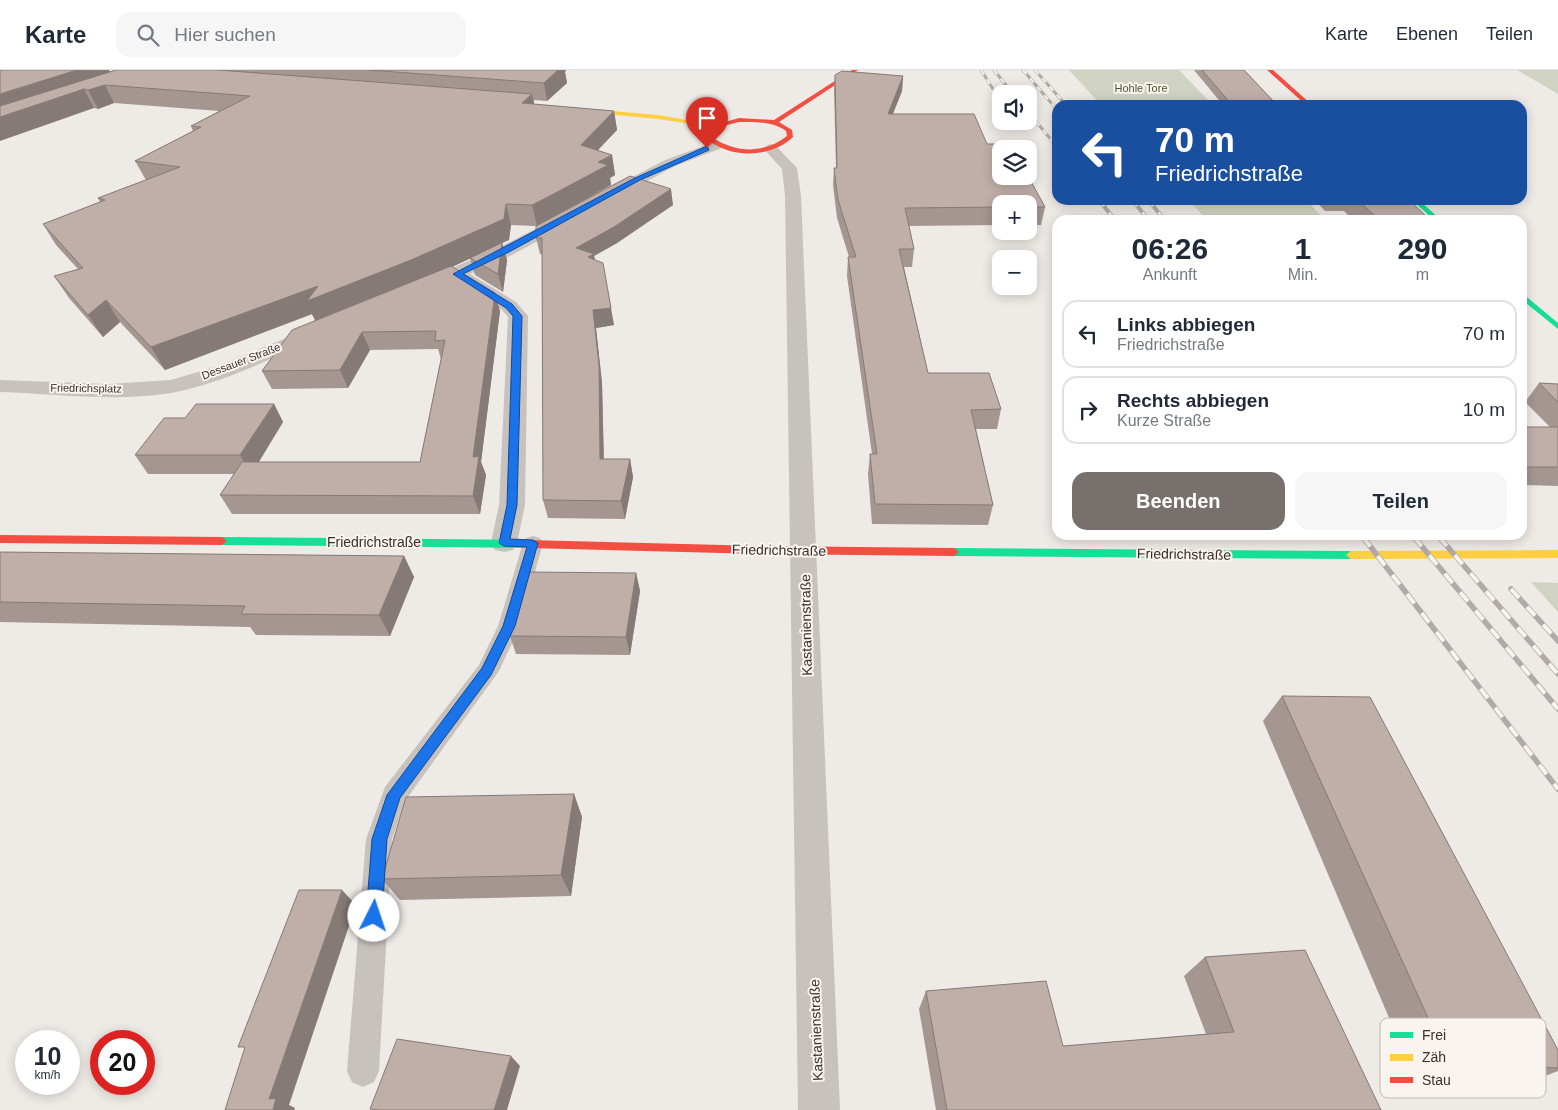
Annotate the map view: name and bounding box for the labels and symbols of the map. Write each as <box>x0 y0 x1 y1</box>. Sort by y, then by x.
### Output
park label: Hohle Tore <box>1115 82 1168 94</box>
pin <box>686 97 728 148</box>
street label: Dessauer Straße <box>200 340 282 382</box>
street label: Friedrichsplatz <box>50 381 122 395</box>
street label: Friedrichstraße <box>327 534 421 550</box>
street label: Friedrichstraße <box>732 541 826 559</box>
street label: Friedrichstraße <box>1137 545 1231 563</box>
street label: Kastanienstraße <box>797 574 815 676</box>
position arrow <box>347 889 399 941</box>
street label: Kastanienstraße <box>806 979 826 1081</box>
legend <box>1380 1018 1546 1098</box>
text: Frei <box>1422 1027 1446 1043</box>
speed limit sign: 20 <box>90 1030 155 1095</box>
text: Zäh <box>1422 1049 1446 1065</box>
text: Stau <box>1422 1072 1451 1088</box>

